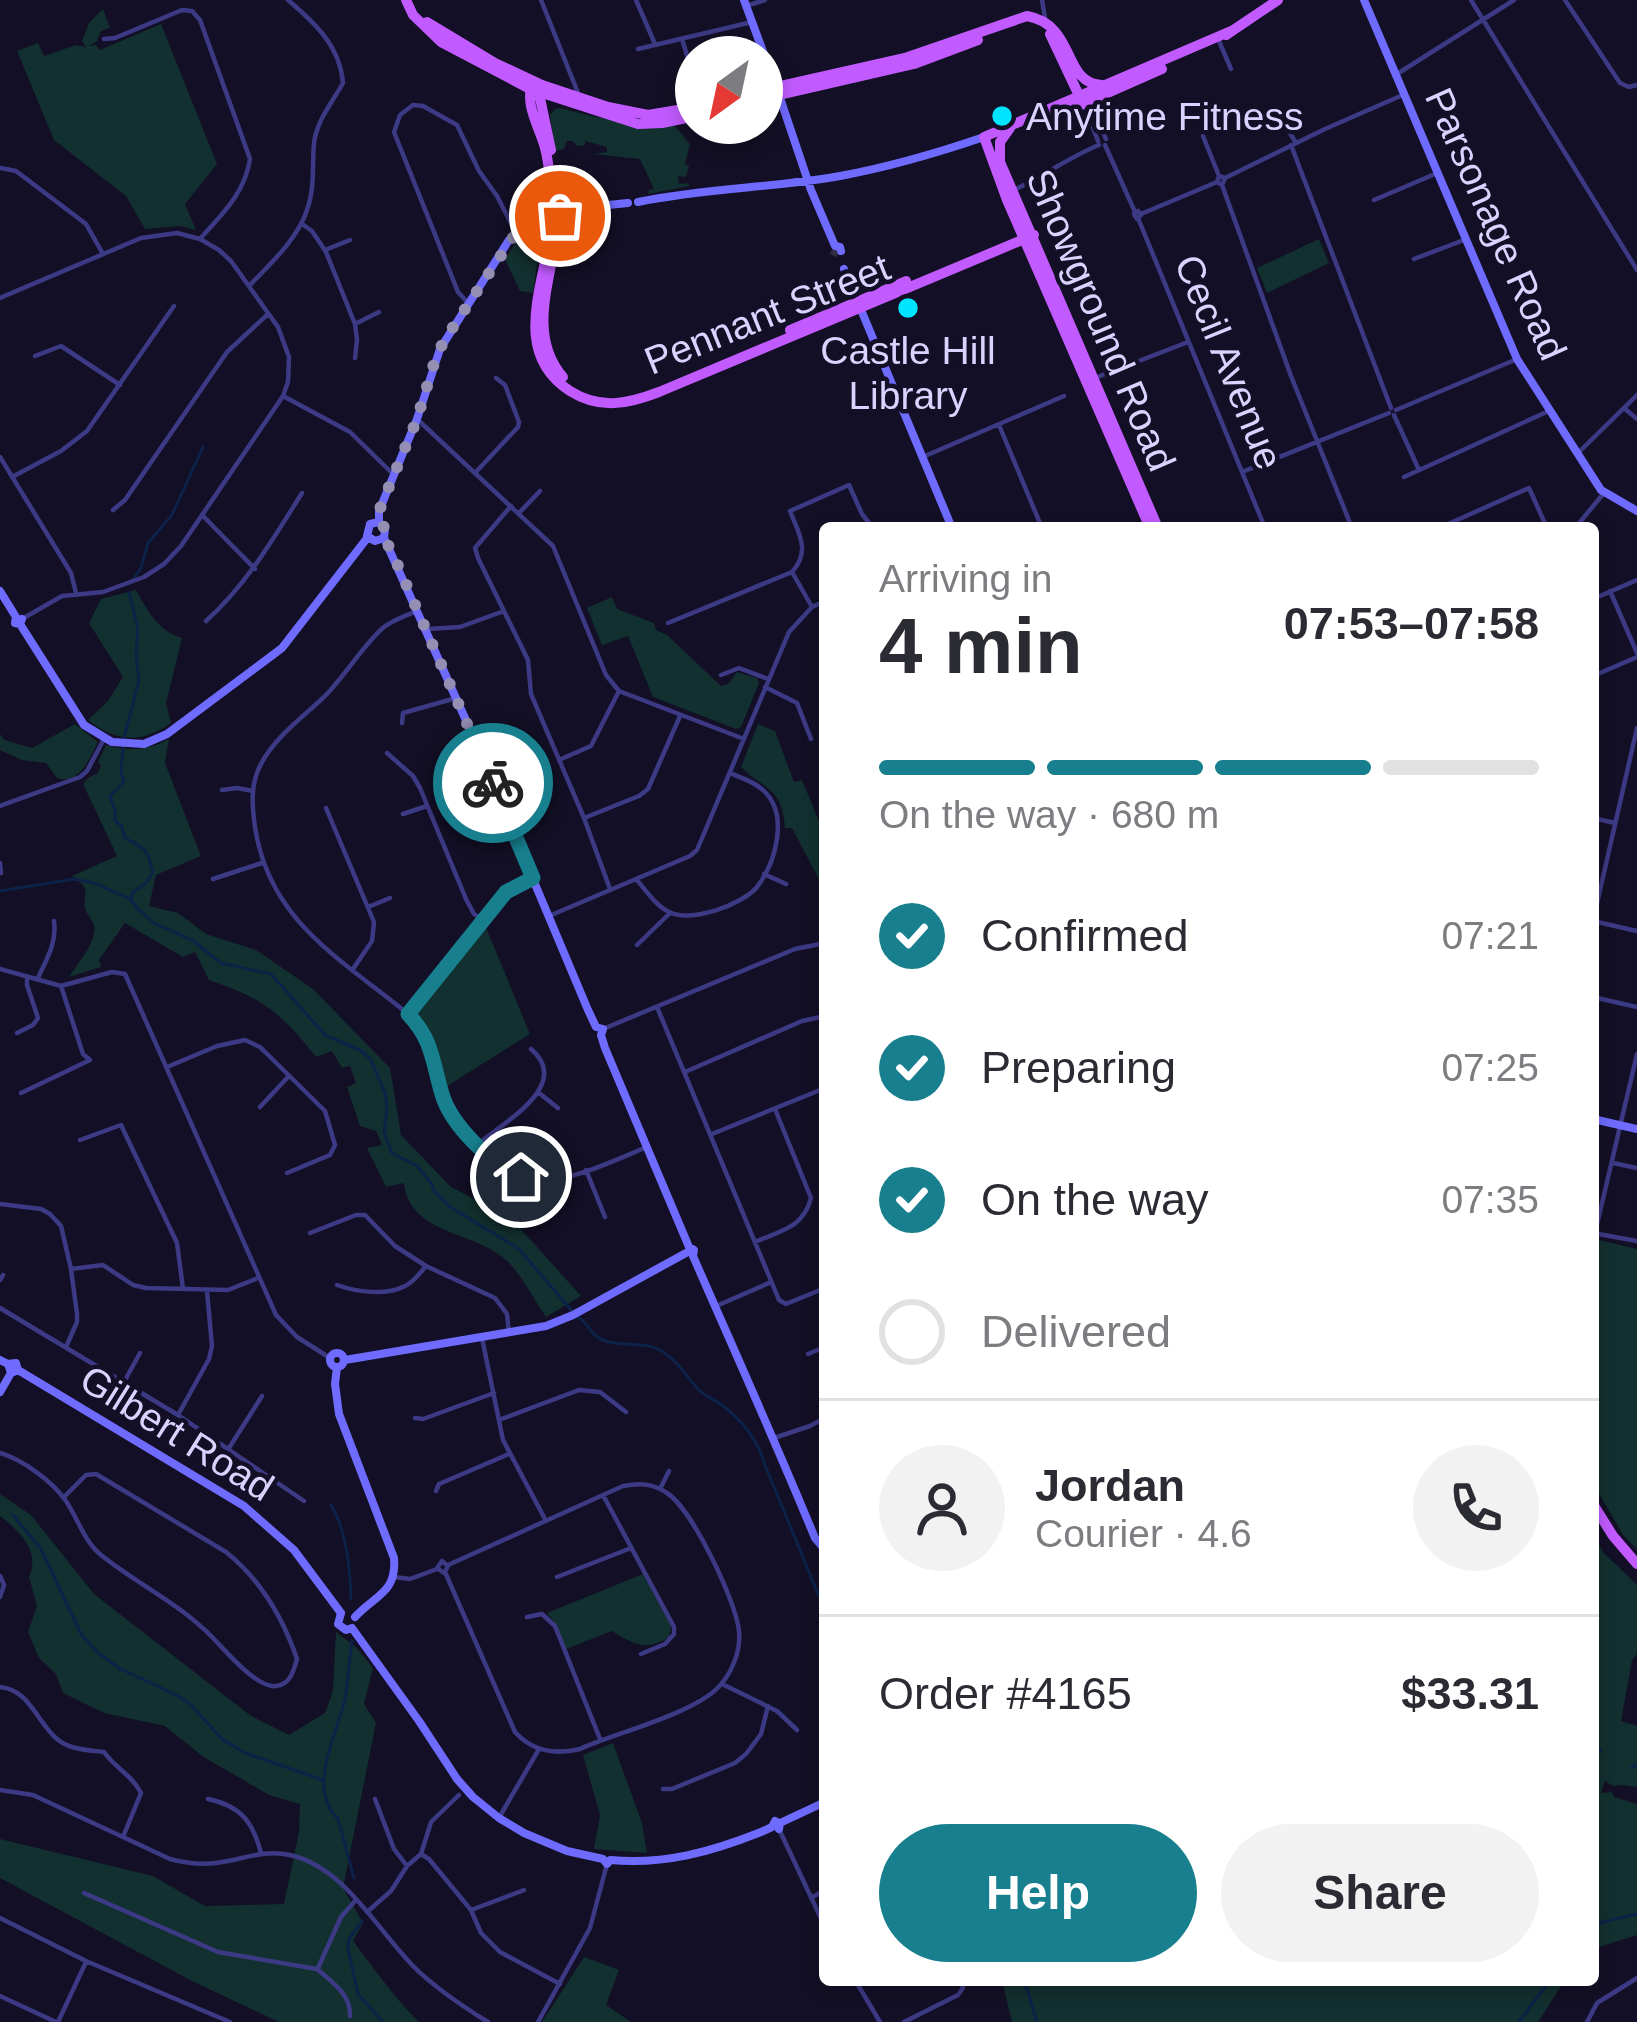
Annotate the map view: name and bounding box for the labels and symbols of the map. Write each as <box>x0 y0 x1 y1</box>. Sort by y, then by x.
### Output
north arrow <box>675 36 783 144</box>
street label: Parsonage Road <box>1417 82 1575 366</box>
place label: Anytime Fitness <box>1026 95 1303 138</box>
marker: Anytime Fitness <box>989 103 1015 129</box>
street label: Showground Road <box>1018 163 1184 477</box>
pin <box>509 165 611 267</box>
street label: Pennant Street <box>638 245 896 383</box>
street label: Cecil Avenue <box>1167 249 1291 475</box>
marker: Castle Hill Library <box>895 295 921 321</box>
place label: Castle Hill Library <box>820 329 996 417</box>
courier <box>433 723 553 843</box>
pin <box>470 1126 572 1228</box>
street label: Gilbert Road <box>73 1357 281 1509</box>

